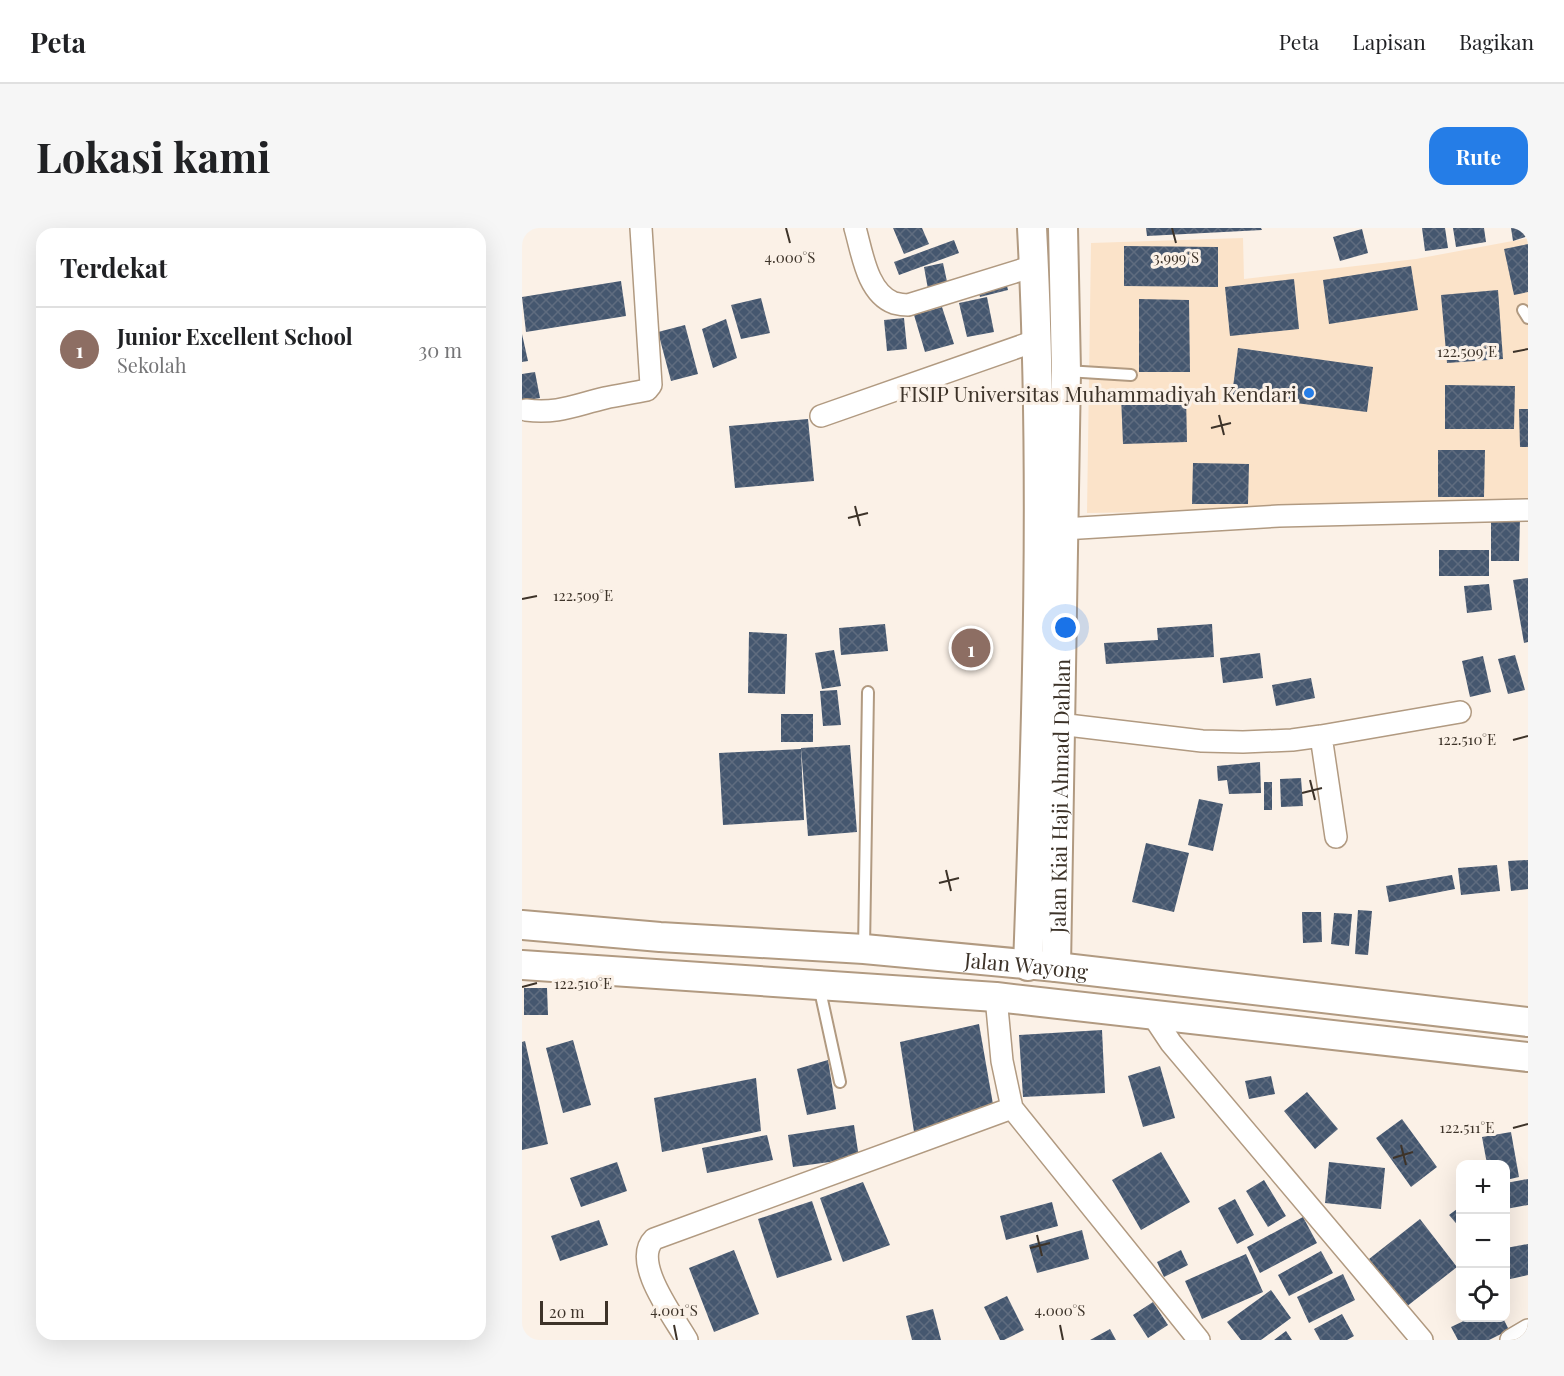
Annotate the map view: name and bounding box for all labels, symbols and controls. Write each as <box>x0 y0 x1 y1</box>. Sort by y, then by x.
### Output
text: Peta <box>30 23 86 60</box>
text: Peta <box>1279 27 1319 55</box>
text: Lapisan <box>1352 27 1426 55</box>
text: Bagikan <box>1459 27 1534 55</box>
button: Rute <box>1429 127 1528 185</box>
text: Lokasi kami <box>36 128 270 184</box>
text: 4.000°S <box>765 247 815 267</box>
text: 3.999°S <box>1153 247 1199 267</box>
text: Terdekat <box>60 250 167 285</box>
text: Junior Excellent School <box>117 321 353 351</box>
text: 1 <box>76 336 83 363</box>
text: 30 m <box>418 336 462 363</box>
text: 122.509°E <box>1437 341 1497 361</box>
text: Sekolah <box>117 351 187 378</box>
place label: FISIP Universitas Muhammadiyah Kendari <box>899 379 1297 407</box>
marker: FISIP Universitas Muhammadiyah Kendari <box>1302 386 1316 400</box>
text: 122.509°E <box>553 585 613 605</box>
your location <box>1051 613 1080 642</box>
pin: 1 <box>952 626 990 670</box>
street label: Jalan Kiai Haji Ahmad Dahlan <box>1043 658 1075 935</box>
text: 122.510°E <box>1438 729 1496 749</box>
street label: Jalan Wayong <box>962 944 1090 985</box>
text: 122.510°E <box>554 973 612 993</box>
text: 122.511°E <box>1440 1117 1494 1137</box>
map controls <box>1456 1160 1510 1322</box>
button: + <box>1456 1160 1510 1214</box>
button: − <box>1456 1214 1510 1268</box>
button: locate <box>1456 1268 1510 1322</box>
scale bar <box>540 1298 608 1326</box>
text: 4.001°S <box>650 1300 698 1320</box>
text: 4.000°S <box>1035 1300 1085 1320</box>
text: 20 m <box>549 1301 584 1322</box>

